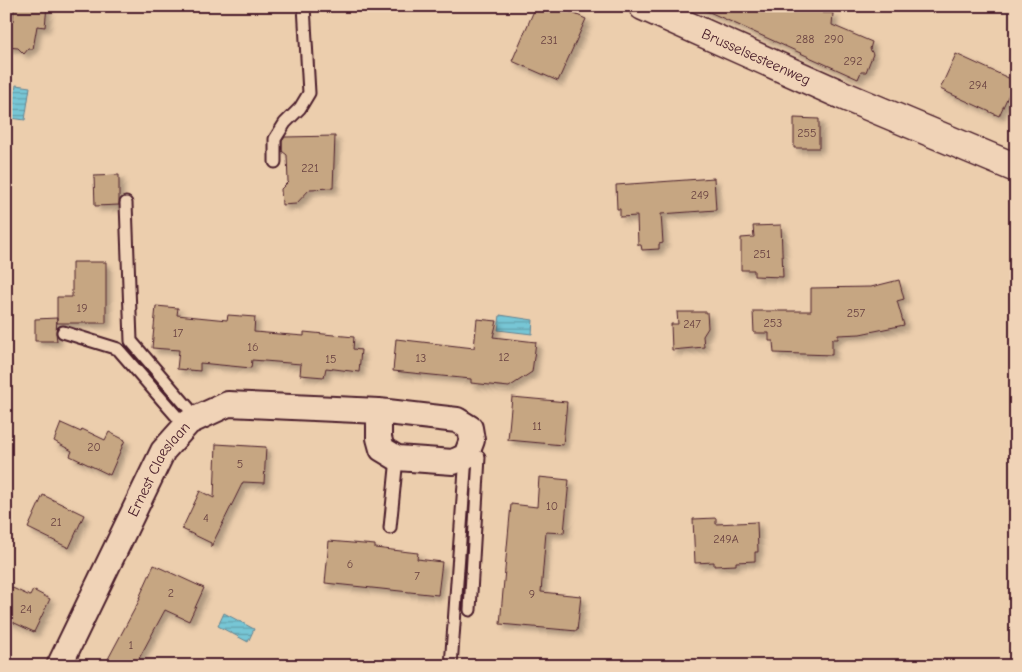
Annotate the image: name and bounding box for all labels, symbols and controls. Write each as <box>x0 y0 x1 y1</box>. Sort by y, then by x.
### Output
street label: Brusselsesteenweg <box>699 24 814 89</box>
house number: 288 <box>796 32 814 46</box>
house number: 290 <box>824 32 844 46</box>
house number: 231 <box>540 33 558 47</box>
house number: 292 <box>844 54 862 68</box>
house number: 294 <box>969 78 987 92</box>
house number: 255 <box>797 126 817 140</box>
house number: 221 <box>301 161 319 175</box>
house number: 249 <box>691 188 709 202</box>
house number: 251 <box>753 247 771 261</box>
house number: 19 <box>76 301 88 315</box>
house number: 257 <box>847 306 866 320</box>
house number: 253 <box>764 316 782 330</box>
house number: 247 <box>683 317 701 331</box>
house number: 17 <box>173 326 184 340</box>
house number: 16 <box>247 340 259 354</box>
house number: 12 <box>498 350 510 364</box>
house number: 13 <box>416 351 426 365</box>
house number: 15 <box>325 352 337 366</box>
street label: Ernest Claeslaan <box>124 418 194 519</box>
house number: 11 <box>532 419 542 433</box>
house number: 20 <box>87 440 101 454</box>
house number: 5 <box>237 457 243 471</box>
house number: 10 <box>546 499 558 513</box>
house number: 4 <box>203 511 209 525</box>
house number: 21 <box>50 515 62 529</box>
house number: 249A <box>713 532 739 546</box>
house number: 6 <box>347 557 353 571</box>
house number: 7 <box>414 569 420 583</box>
house number: 2 <box>168 586 174 600</box>
house number: 9 <box>529 587 535 601</box>
house number: 24 <box>20 602 32 616</box>
house number: 1 <box>129 638 134 652</box>

